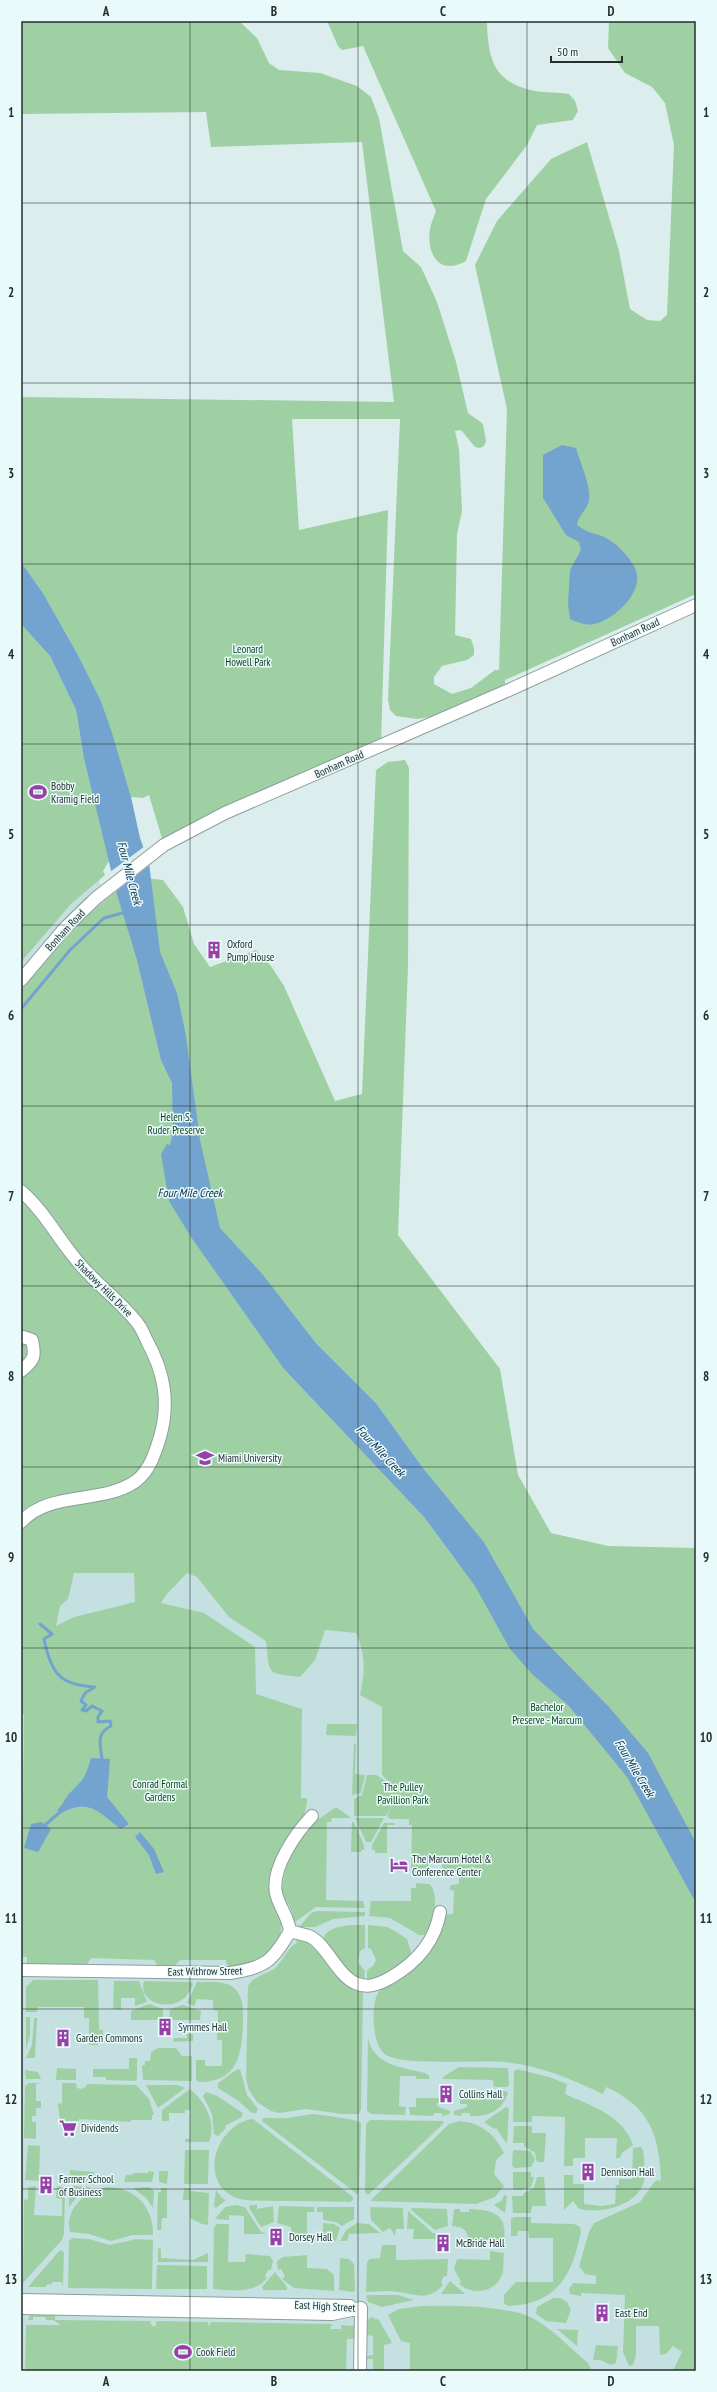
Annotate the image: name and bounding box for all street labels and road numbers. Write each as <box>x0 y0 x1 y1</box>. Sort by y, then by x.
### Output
street label: Bonham Road <box>608 615 662 649</box>
street label: Bonham Road <box>312 747 366 781</box>
street label: Bonham Road <box>42 906 88 954</box>
street label: Shadowy Hills Drive <box>72 1256 136 1320</box>
street label: East Withrow Street <box>168 1963 242 1979</box>
street label: East High Street <box>294 2297 356 2315</box>

